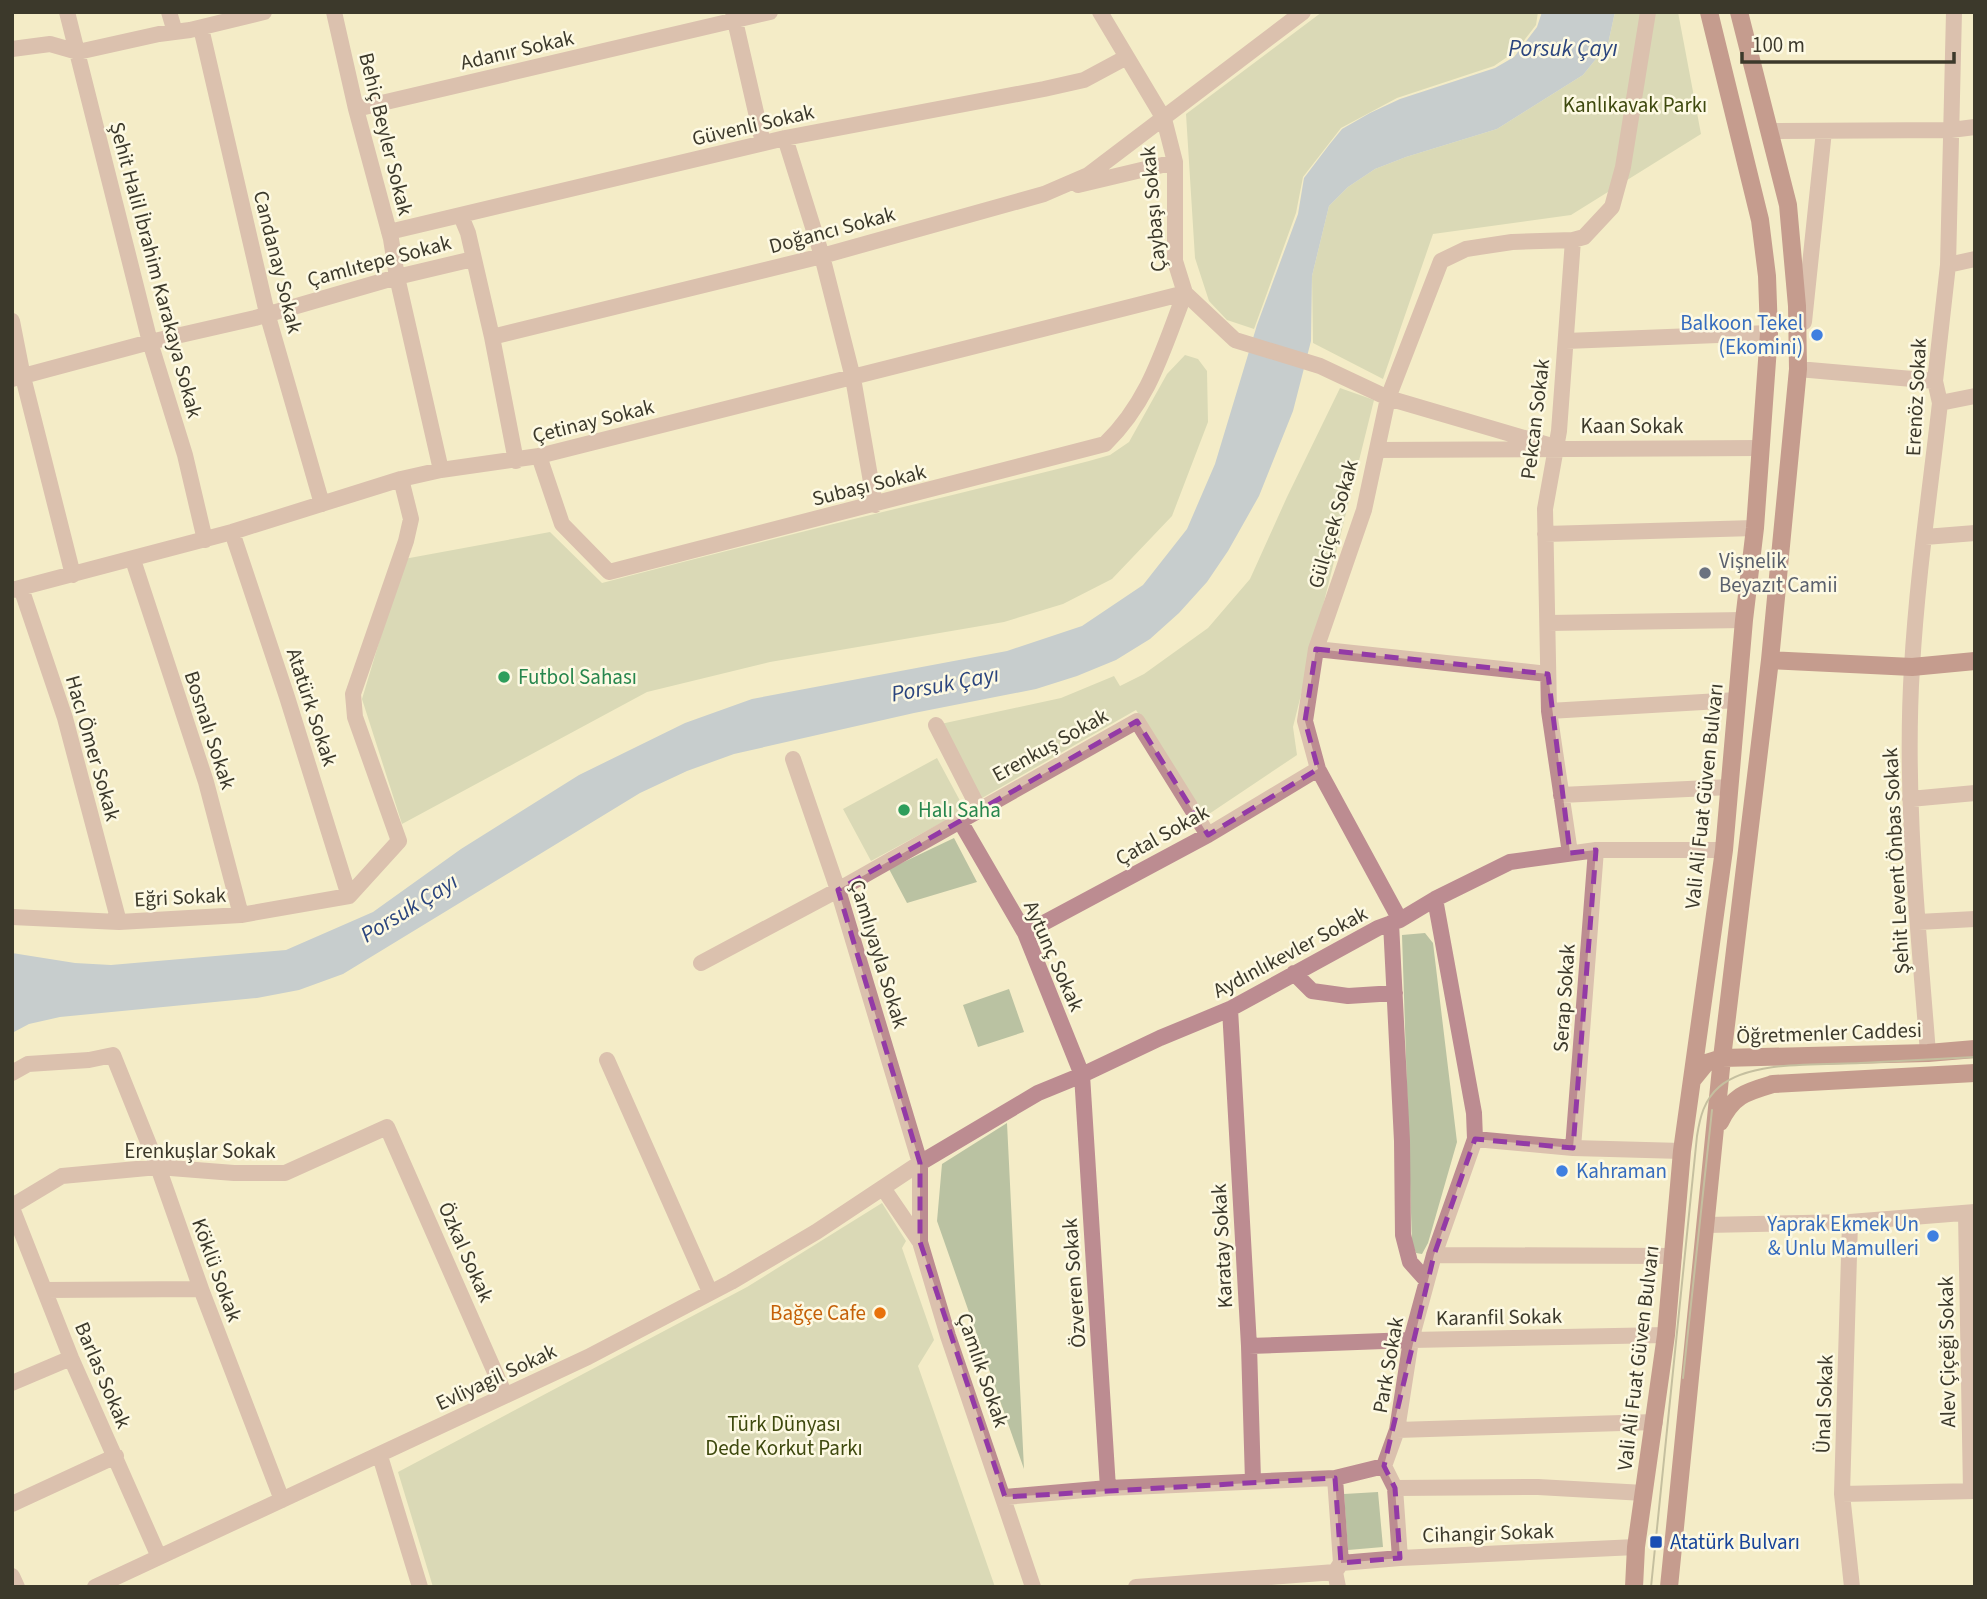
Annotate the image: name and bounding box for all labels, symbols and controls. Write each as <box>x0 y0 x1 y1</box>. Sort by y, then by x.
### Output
scale bar <box>1742 21 1954 65</box>
street label: Adanır Sokak <box>457 22 577 78</box>
text: 100 m <box>1752 30 1805 60</box>
water label: Porsuk Çayı <box>1508 32 1618 65</box>
street label: Behiç Beyler Sokak <box>351 49 421 219</box>
park label: Kanlıkavak Parkı <box>1563 90 1707 120</box>
street label: Güvenli Sokak <box>689 96 818 154</box>
street label: Şehit Halil İbrahim Karakaya Sokak <box>102 119 210 422</box>
street label: Çaybaşı Sokak <box>1133 144 1173 273</box>
street label: Candanay Sokak <box>246 187 310 337</box>
street label: Doğancı Sokak <box>766 199 899 261</box>
street label: Çamlıtepe Sokak <box>304 227 455 295</box>
place label: Balkoon Tekel (Ekomini) <box>1680 308 1803 362</box>
marker: Balkoon Tekel (Ekomini) <box>1809 327 1825 343</box>
street label: Erenöz Sokak <box>1898 337 1934 457</box>
street label: Pekcan Sokak <box>1513 356 1557 481</box>
street label: Çetinay Sokak <box>529 391 658 451</box>
street label: Kaan Sokak <box>1581 411 1684 441</box>
street label: Subaşı Sokak <box>809 456 930 514</box>
street label: Gülçiçek Sokak <box>1300 456 1366 592</box>
place label: Vişnelik Beyazıt Camii <box>1719 546 1838 600</box>
marker: Vişnelik Beyazıt Camii <box>1697 565 1713 581</box>
street label: Atatürk Sokak <box>279 644 345 770</box>
water label: Porsuk Çayı <box>888 657 1002 711</box>
place label: Futbol Sahası <box>518 662 637 692</box>
street label: Bosnalı Sokak <box>177 667 243 794</box>
marker: Futbol Sahası <box>496 669 512 685</box>
street label: Hacı Ömer Sokak <box>58 672 128 825</box>
street label: Vali Ali Fuat Güven Bulvarı <box>1677 682 1731 910</box>
street label: Erenkuş Sokak <box>987 700 1114 789</box>
street label: Şehit Levent Önbas Sokak <box>1875 746 1917 975</box>
place label: Halı Saha <box>918 795 1001 825</box>
street label: Çatal Sokak <box>1110 797 1215 873</box>
marker: Halı Saha <box>896 802 912 818</box>
water label: Porsuk Çayı <box>354 865 464 951</box>
street label: Çamlıyayla Sokak <box>842 876 916 1033</box>
street label: Eğri Sokak <box>133 880 227 914</box>
street label: Aytunç Sokak <box>1016 896 1092 1017</box>
street label: Aydınlıkevler Sokak <box>1207 898 1373 1005</box>
street label: Serap Sokak <box>1545 942 1583 1053</box>
street label: Öğretmenler Caddesi <box>1736 1015 1922 1051</box>
street label: Erenkuşlar Sokak <box>124 1136 276 1166</box>
place label: Kahraman <box>1576 1156 1667 1186</box>
marker: Kahraman <box>1554 1163 1570 1179</box>
street label: Karatay Sokak <box>1204 1182 1240 1309</box>
street label: Özkal Sokak <box>431 1197 502 1307</box>
place label: Yaprak Ekmek Un & Unlu Mamulleri <box>1766 1209 1919 1263</box>
street label: Köklü Sokak <box>184 1214 250 1327</box>
street label: Özveren Sokak <box>1054 1217 1093 1349</box>
marker: Yaprak Ekmek Un & Unlu Mamulleri <box>1925 1228 1941 1244</box>
street label: Vali Ali Fuat Güven Bulvarı <box>1609 1244 1667 1472</box>
street label: Alev Çiçeği Sokak <box>1931 1275 1963 1428</box>
place label: Bağçe Cafe <box>770 1298 866 1328</box>
street label: Karanfil Sokak <box>1436 1301 1563 1333</box>
marker: Bağçe Cafe <box>872 1305 888 1321</box>
street label: Çamlık Sokak <box>949 1309 1017 1432</box>
street label: Park Sokak <box>1365 1314 1411 1415</box>
street label: Barlas Sokak <box>67 1317 139 1433</box>
street label: Evliyagil Sokak <box>431 1336 562 1418</box>
street label: Ünal Sokak <box>1807 1353 1841 1454</box>
park label: Türk Dünyası Dede Korkut Parkı <box>705 1409 863 1463</box>
street label: Cihangir Sokak <box>1422 1516 1555 1550</box>
place label: Atatürk Bulvarı <box>1670 1527 1800 1557</box>
marker: Atatürk Bulvarı <box>1648 1534 1664 1550</box>

